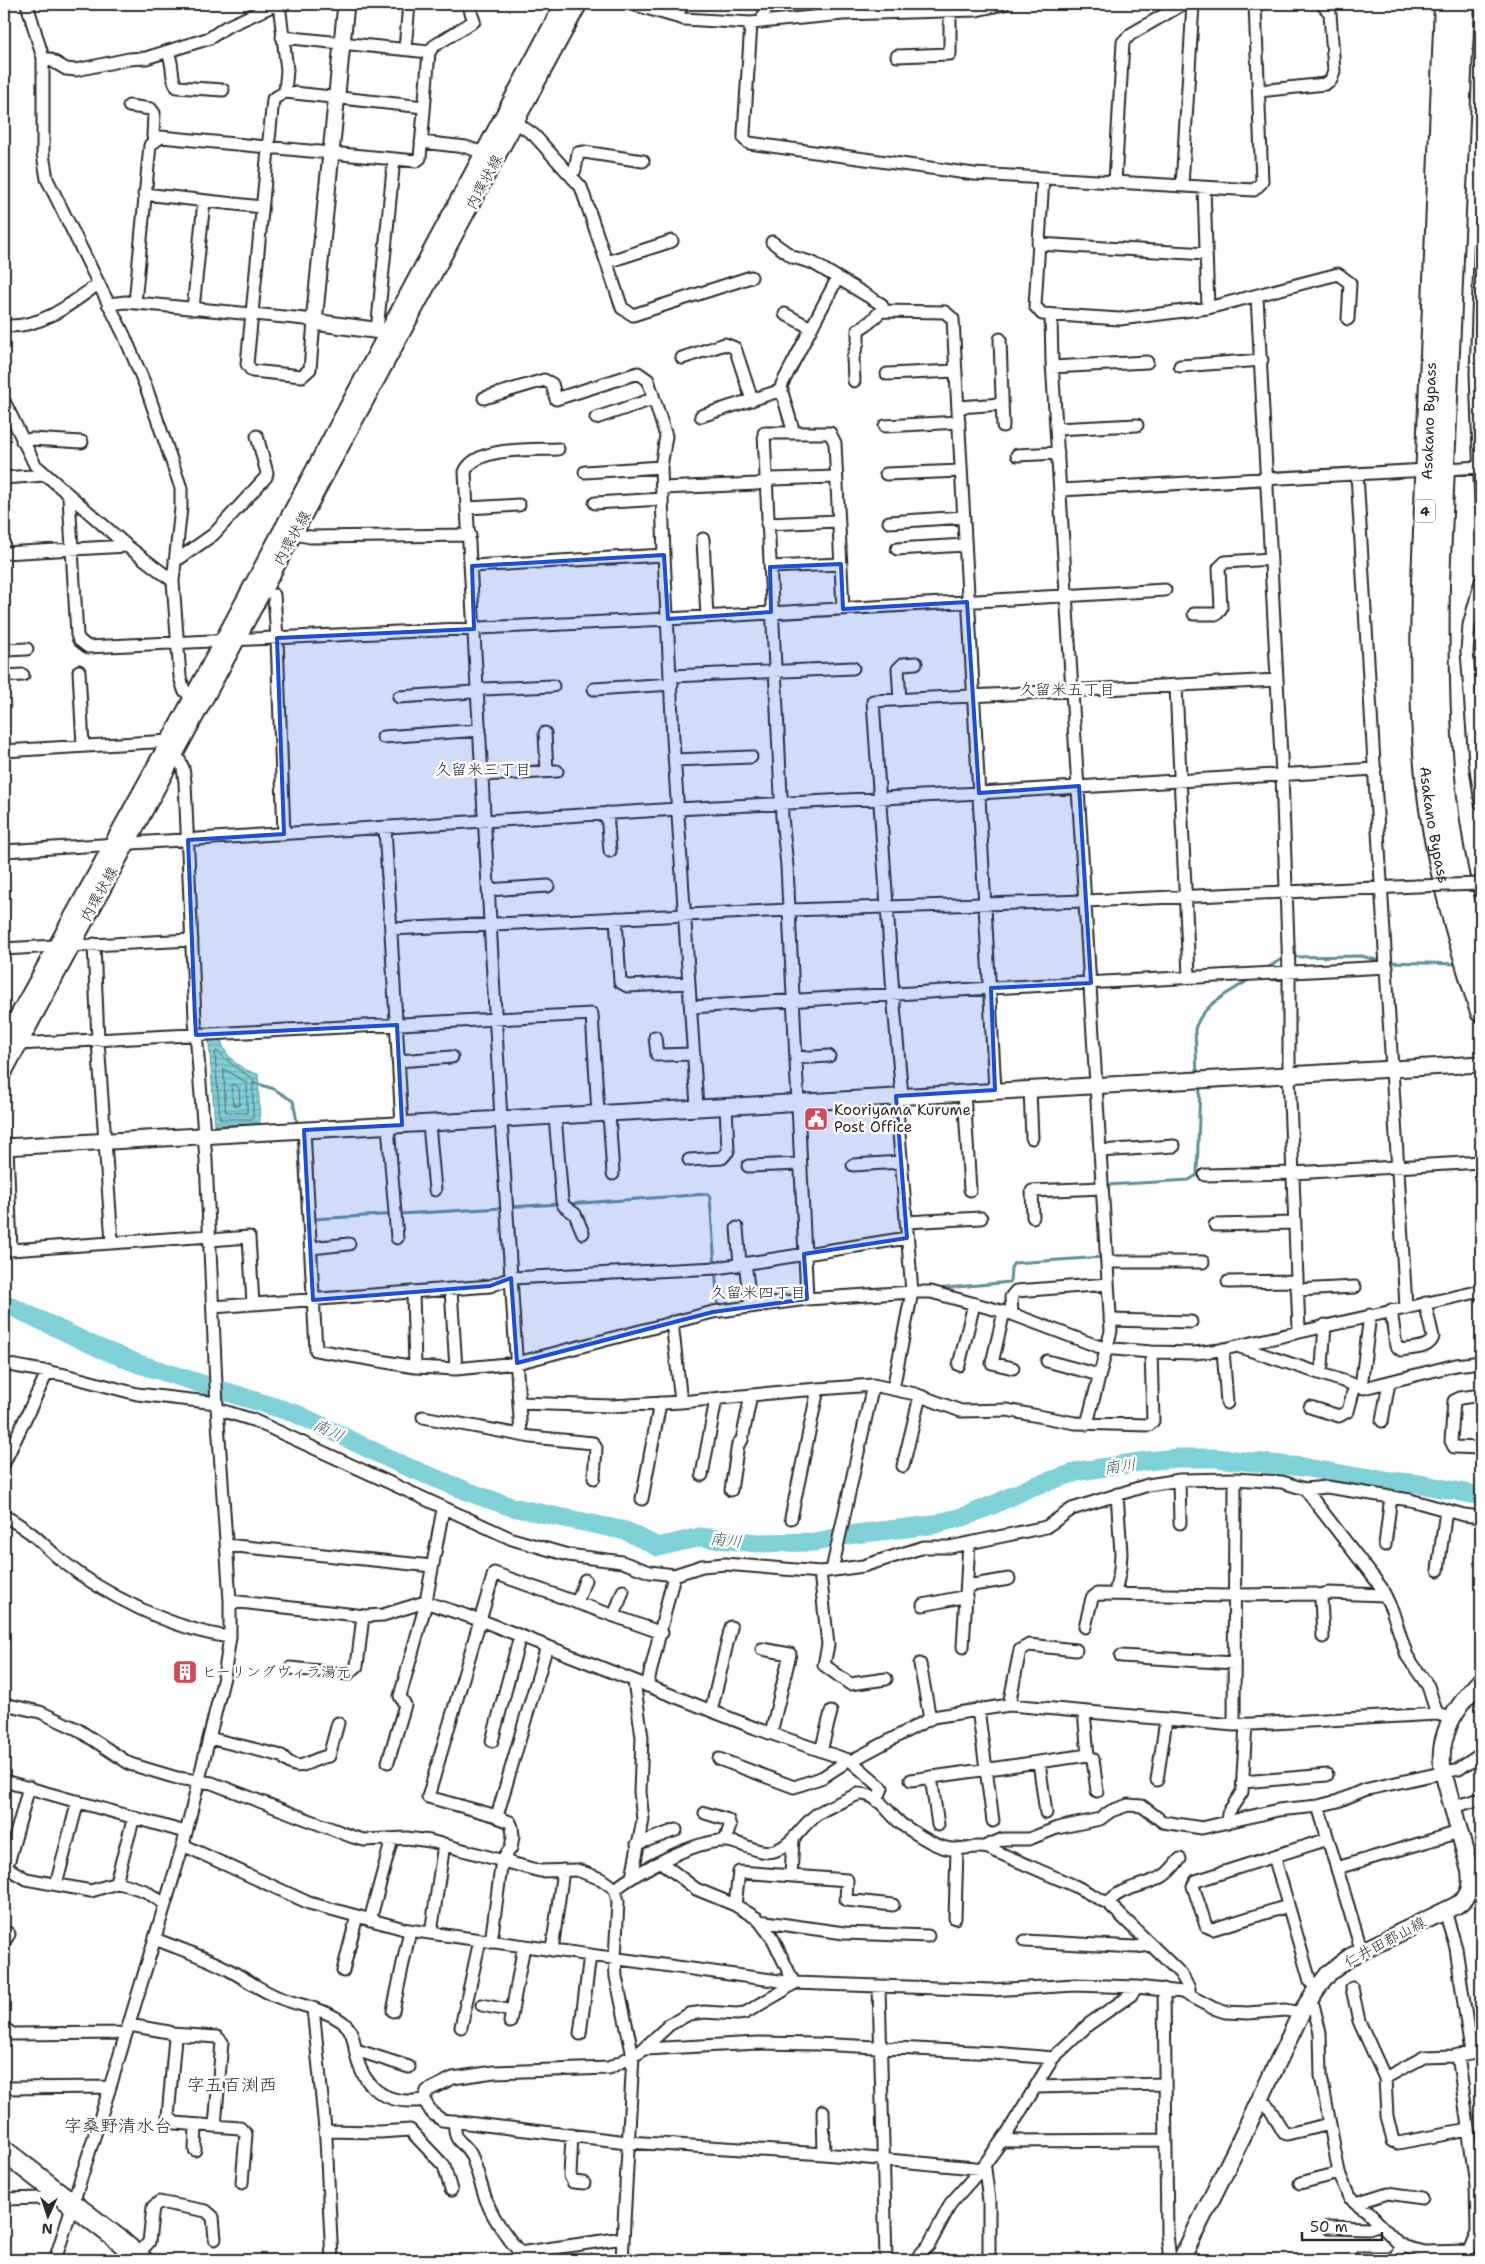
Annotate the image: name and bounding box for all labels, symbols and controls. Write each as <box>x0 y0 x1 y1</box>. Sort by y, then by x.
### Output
street label: 内環状線 <box>461 151 507 213</box>
street label: Asakano Bypass <box>1417 362 1441 480</box>
road number: 4 <box>1415 500 1435 522</box>
street label: 内環状線 <box>269 507 315 569</box>
district label: 久留米五丁目 <box>1019 679 1115 700</box>
district label: 久留米三丁目 <box>435 759 531 780</box>
street label: Asakano Bypass <box>1415 766 1454 885</box>
street label: 内環状線 <box>76 863 122 925</box>
place label: Kooriyama Kurume Post Office <box>834 1100 971 1137</box>
public building icon: Kooriyama Kurume Post Office <box>803 1106 829 1132</box>
district label: 久留米四丁目 <box>710 1282 806 1303</box>
water label: 南川 <box>310 1414 348 1446</box>
water label: 南川 <box>1103 1454 1137 1478</box>
water label: 南川 <box>709 1528 743 1552</box>
building icon: ヒーリングヴィラ湯元 <box>172 1659 198 1685</box>
place label: ヒーリングヴィラ湯元 <box>202 1662 351 1682</box>
street label: 仁井田郡山線 <box>1341 1912 1429 1972</box>
district label: 字五百渕西 <box>187 2073 277 2097</box>
district label: 字桑野清水台 <box>64 2114 172 2138</box>
north arrow <box>22 2192 72 2242</box>
scale bar <box>1302 2209 1382 2241</box>
text: 50 m <box>1310 2217 1348 2237</box>
text: N <box>41 2220 53 2238</box>

